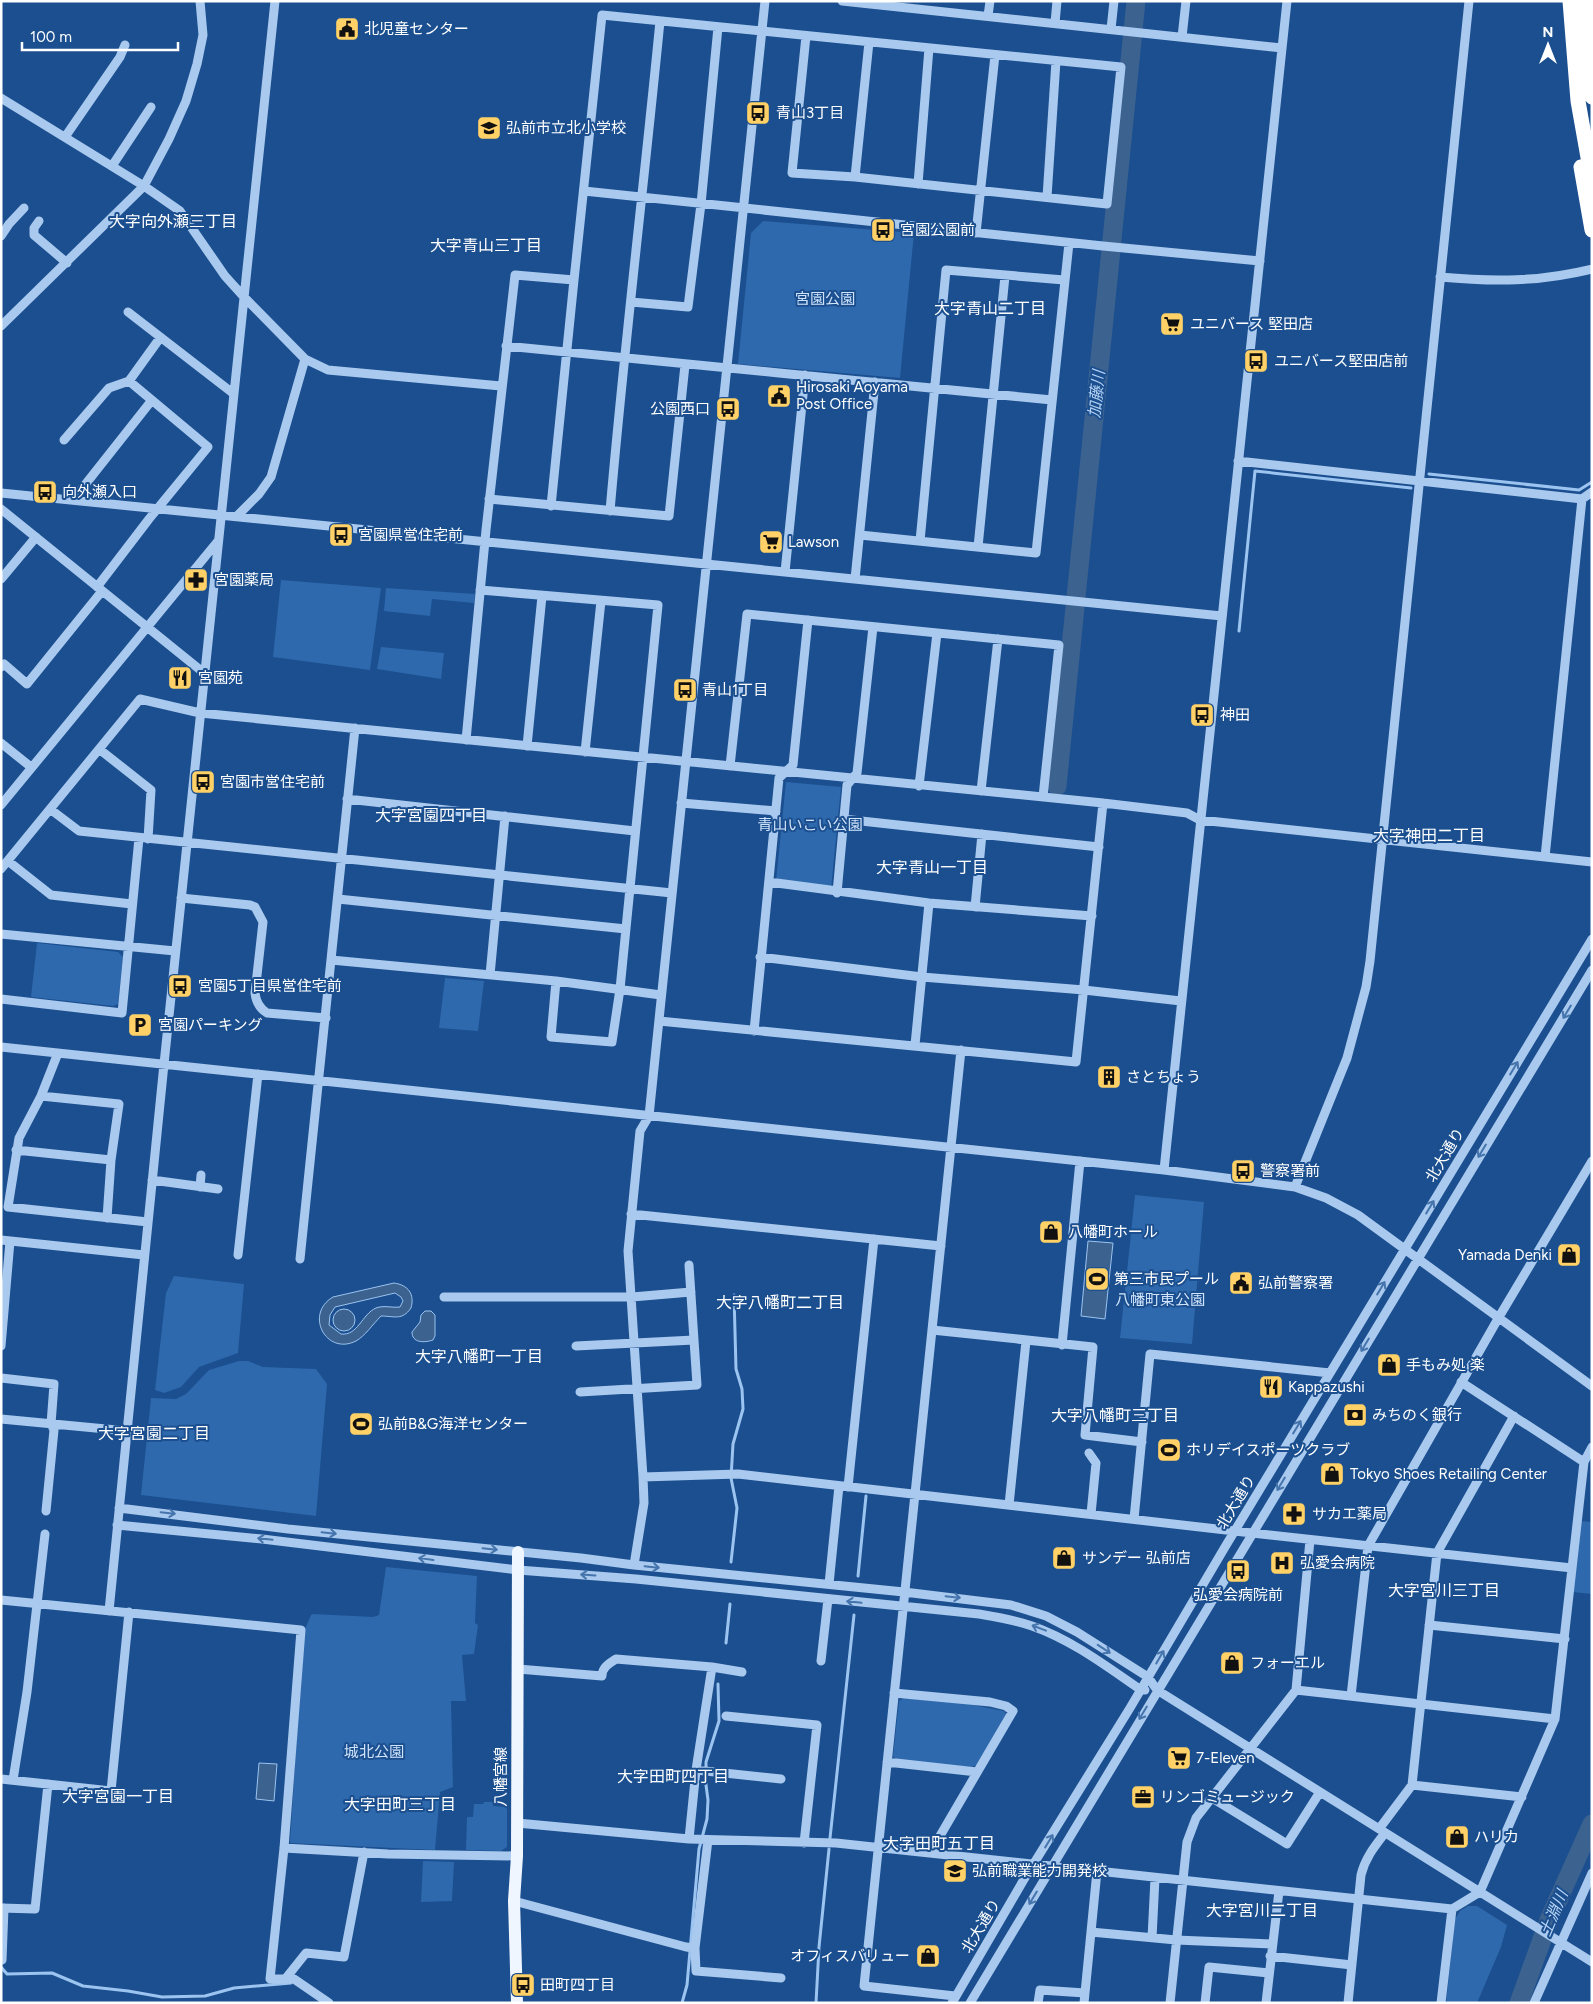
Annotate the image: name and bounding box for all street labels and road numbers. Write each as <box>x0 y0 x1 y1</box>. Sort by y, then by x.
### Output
street label: 北大通り <box>1422 1125 1468 1185</box>
street label: 北大通り <box>1213 1472 1259 1532</box>
street label: 八幡宮線 <box>492 1747 510 1807</box>
street label: 北大通り <box>958 1896 1004 1956</box>

